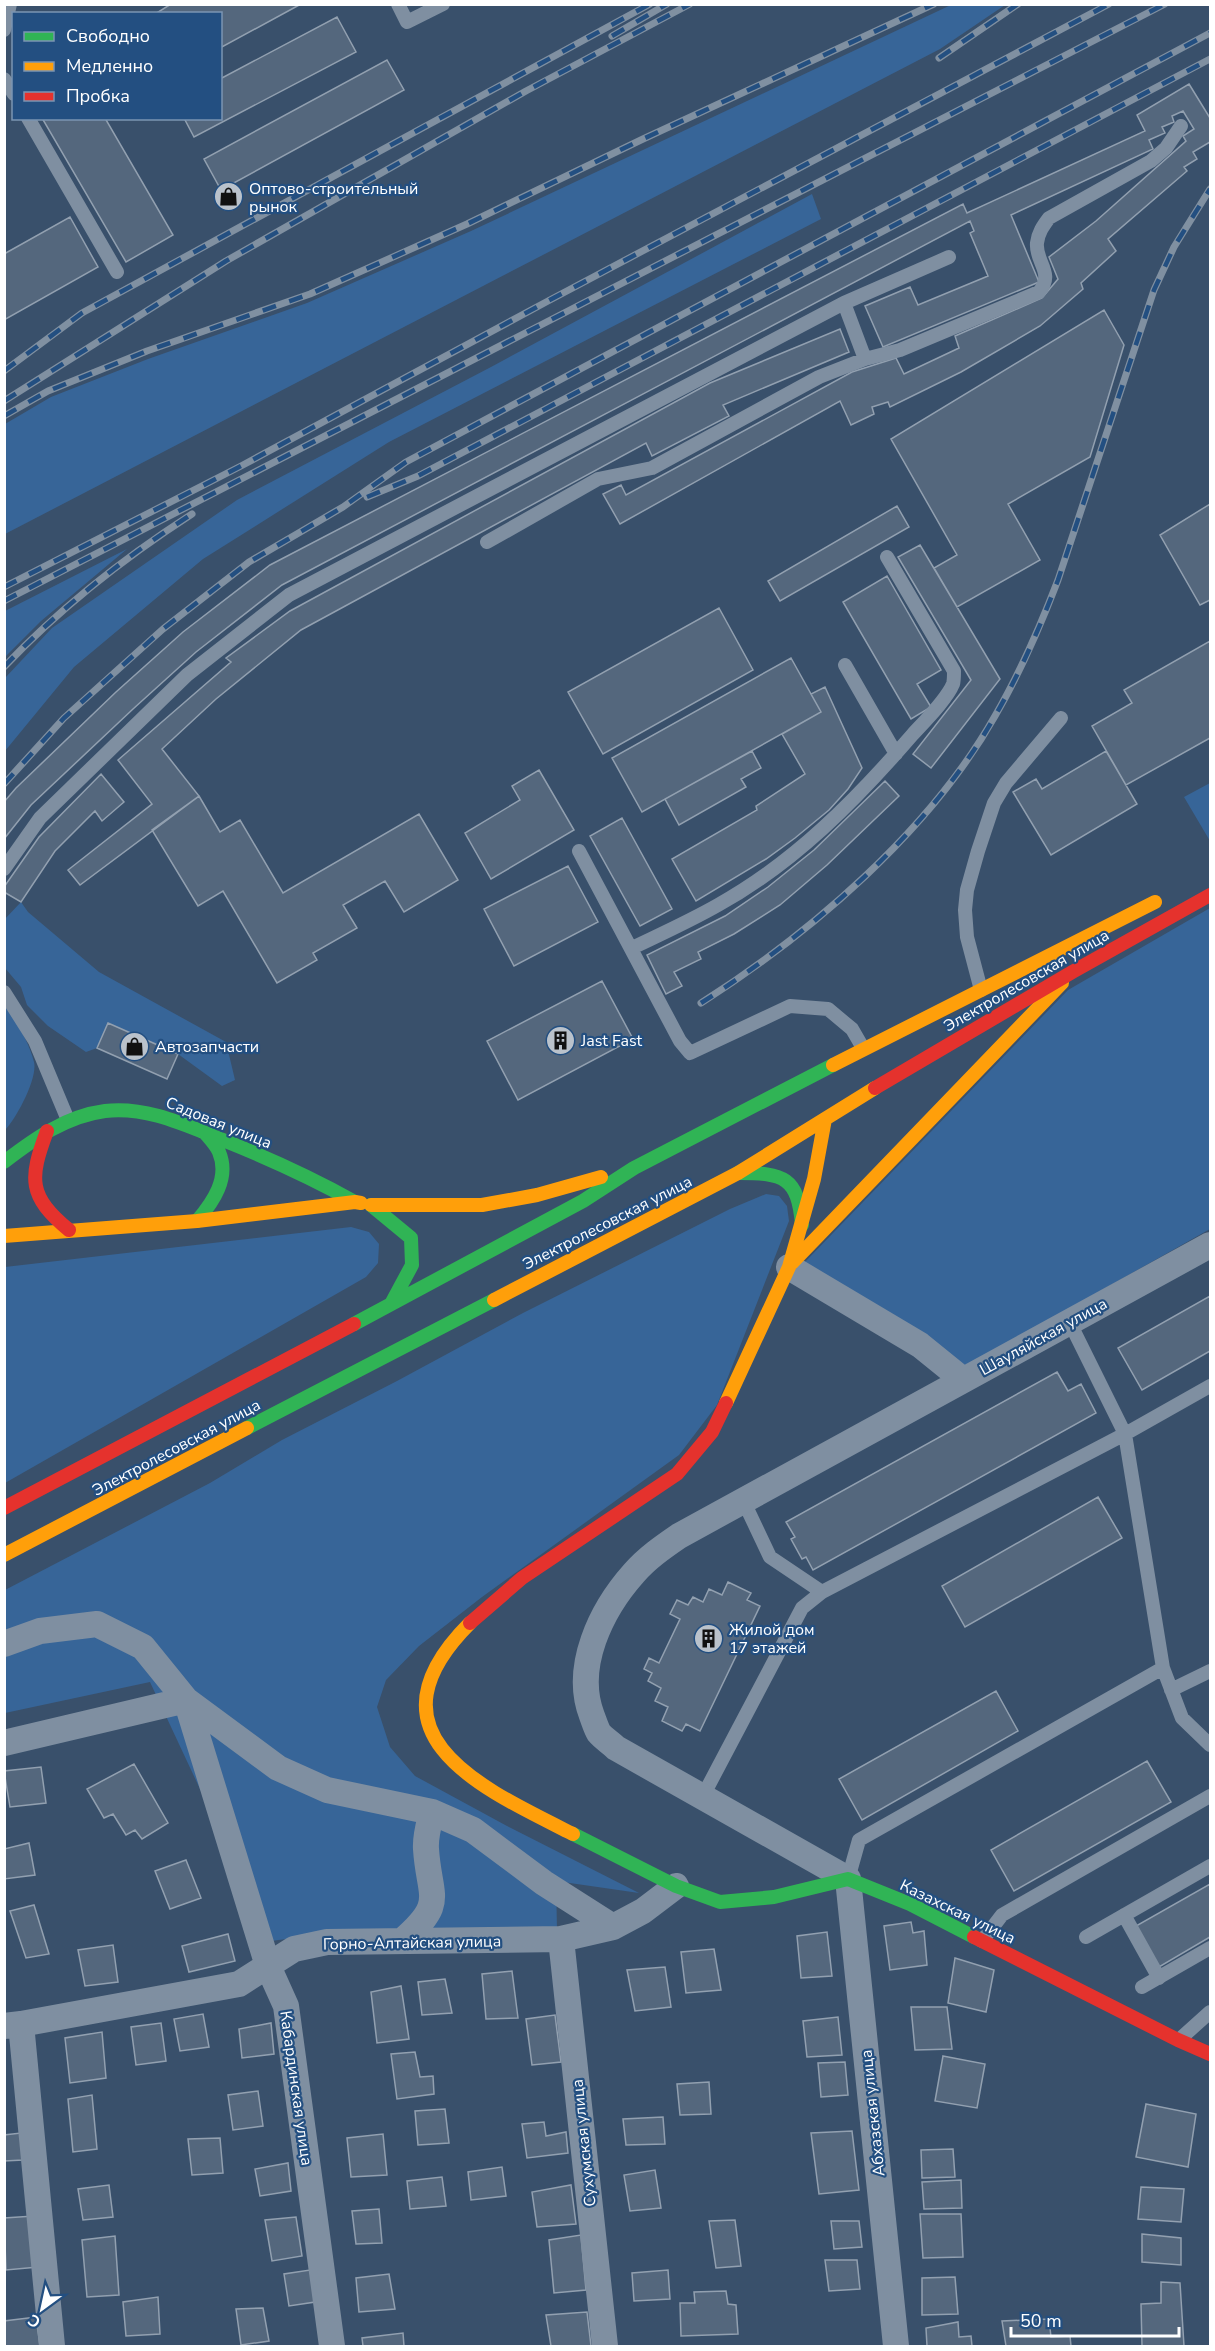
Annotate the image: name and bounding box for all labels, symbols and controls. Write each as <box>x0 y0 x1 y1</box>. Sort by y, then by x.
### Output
legend <box>12 12 222 120</box>
text: Свободно <box>66 24 150 48</box>
text: Медленно <box>66 54 153 78</box>
text: Пробка <box>66 84 130 108</box>
place label: Оптово-строительный рынок <box>249 178 418 218</box>
shop icon: Оптово-строительный рынок <box>212 181 244 213</box>
street label: Электролесовская улица <box>940 924 1113 1037</box>
building icon: Jast Fast <box>544 1024 576 1056</box>
shop icon: Автозапчасти <box>118 1030 150 1062</box>
place label: Jast Fast <box>580 1030 643 1052</box>
place label: Автозапчасти <box>155 1036 259 1058</box>
street label: Садовая улица <box>162 1092 275 1154</box>
street label: Электролесовская улица <box>519 1171 696 1275</box>
street label: Шауляйская улица <box>976 1293 1111 1381</box>
street label: Электролесовская улица <box>88 1394 264 1502</box>
place label: Жилой дом 17 этажей <box>729 1619 815 1659</box>
building icon: Жилой дом 17 этажей <box>692 1622 724 1654</box>
street label: Казахская улица <box>896 1874 1019 1949</box>
street label: Горно-Алтайская улица <box>323 1930 501 1956</box>
street label: Кабардинская улица <box>274 2009 318 2167</box>
street label: Абхазская улица <box>855 2048 891 2177</box>
street label: Сухумская улица <box>566 2078 602 2208</box>
north arrow <box>12 2279 72 2339</box>
scale bar <box>1011 2300 1179 2338</box>
text: С <box>24 2308 45 2333</box>
text: 50 m <box>1020 2309 1062 2333</box>

